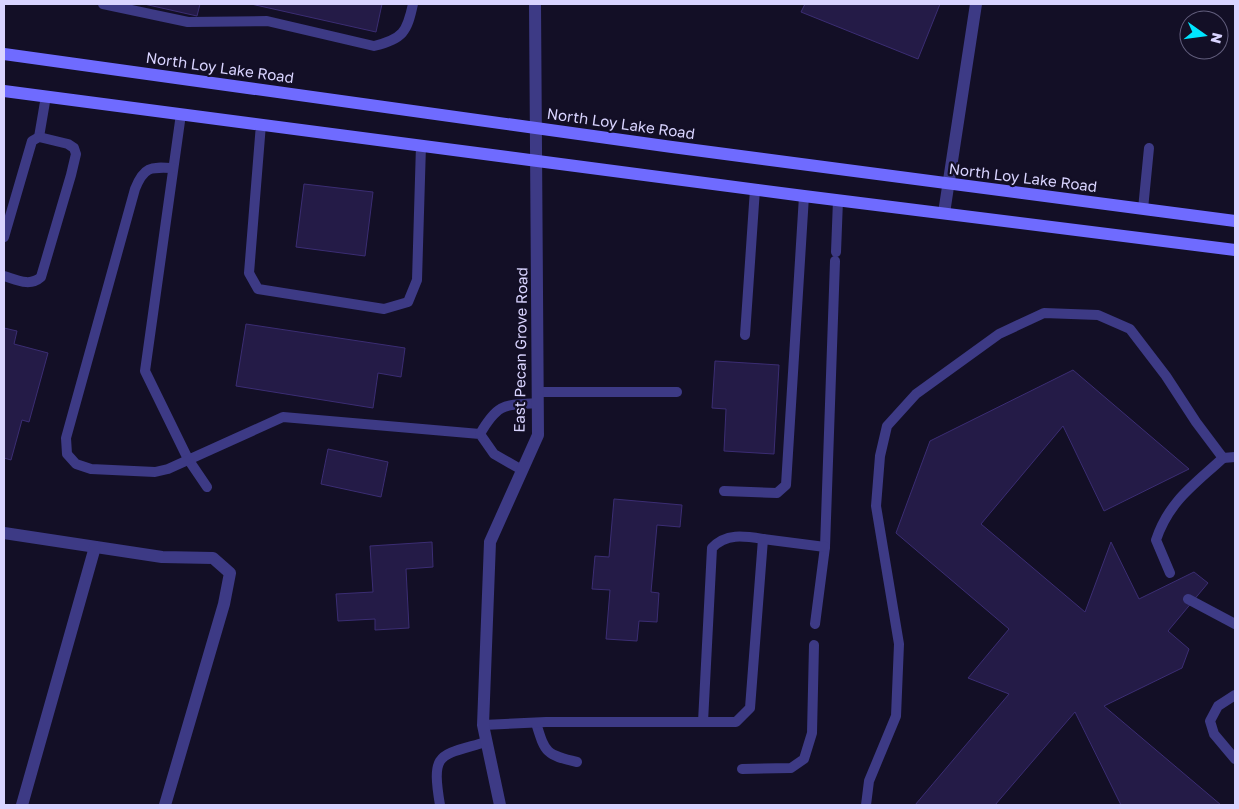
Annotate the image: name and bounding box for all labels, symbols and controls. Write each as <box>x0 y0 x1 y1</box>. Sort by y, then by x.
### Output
north arrow <box>1179 10 1229 60</box>
text: N <box>1208 31 1227 45</box>
street label: North Loy Lake Road <box>145 48 295 86</box>
street label: North Loy Lake Road <box>546 104 696 142</box>
street label: North Loy Lake Road <box>948 159 1098 195</box>
street label: East Pecan Grove Road <box>510 267 530 433</box>

